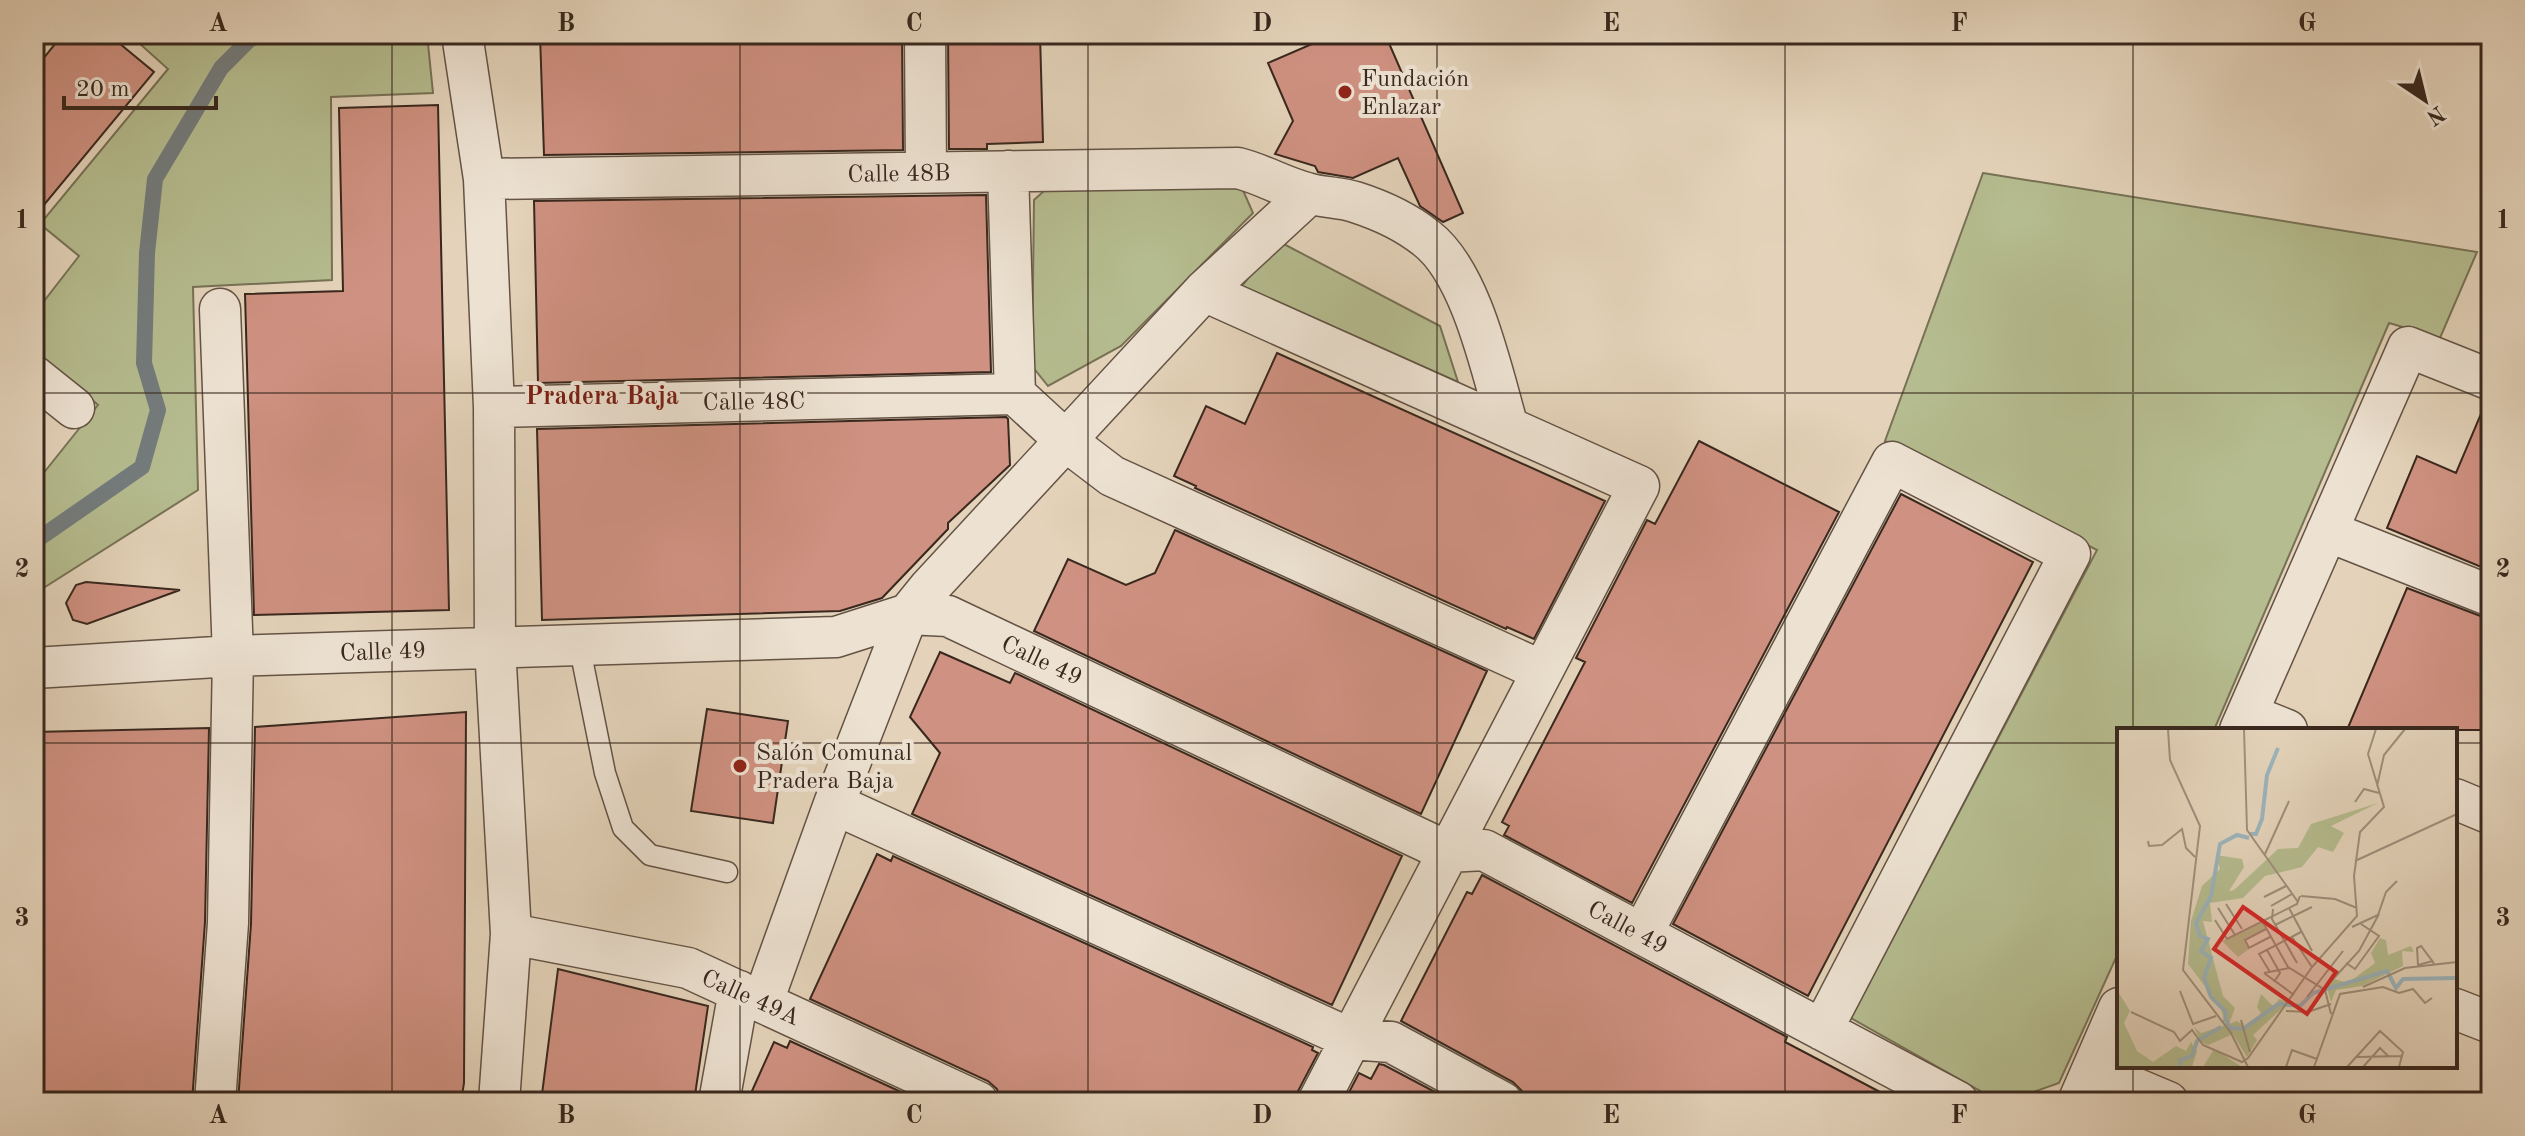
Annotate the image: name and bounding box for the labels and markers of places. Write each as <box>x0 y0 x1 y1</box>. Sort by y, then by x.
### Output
place label: Fundación Enlazar <box>1361 68 1469 120</box>
marker: Fundación Enlazar <box>1336 83 1354 101</box>
place label: Salón Comunal Pradera Baja <box>756 742 912 794</box>
marker: Salón Comunal Pradera Baja <box>731 757 749 775</box>

